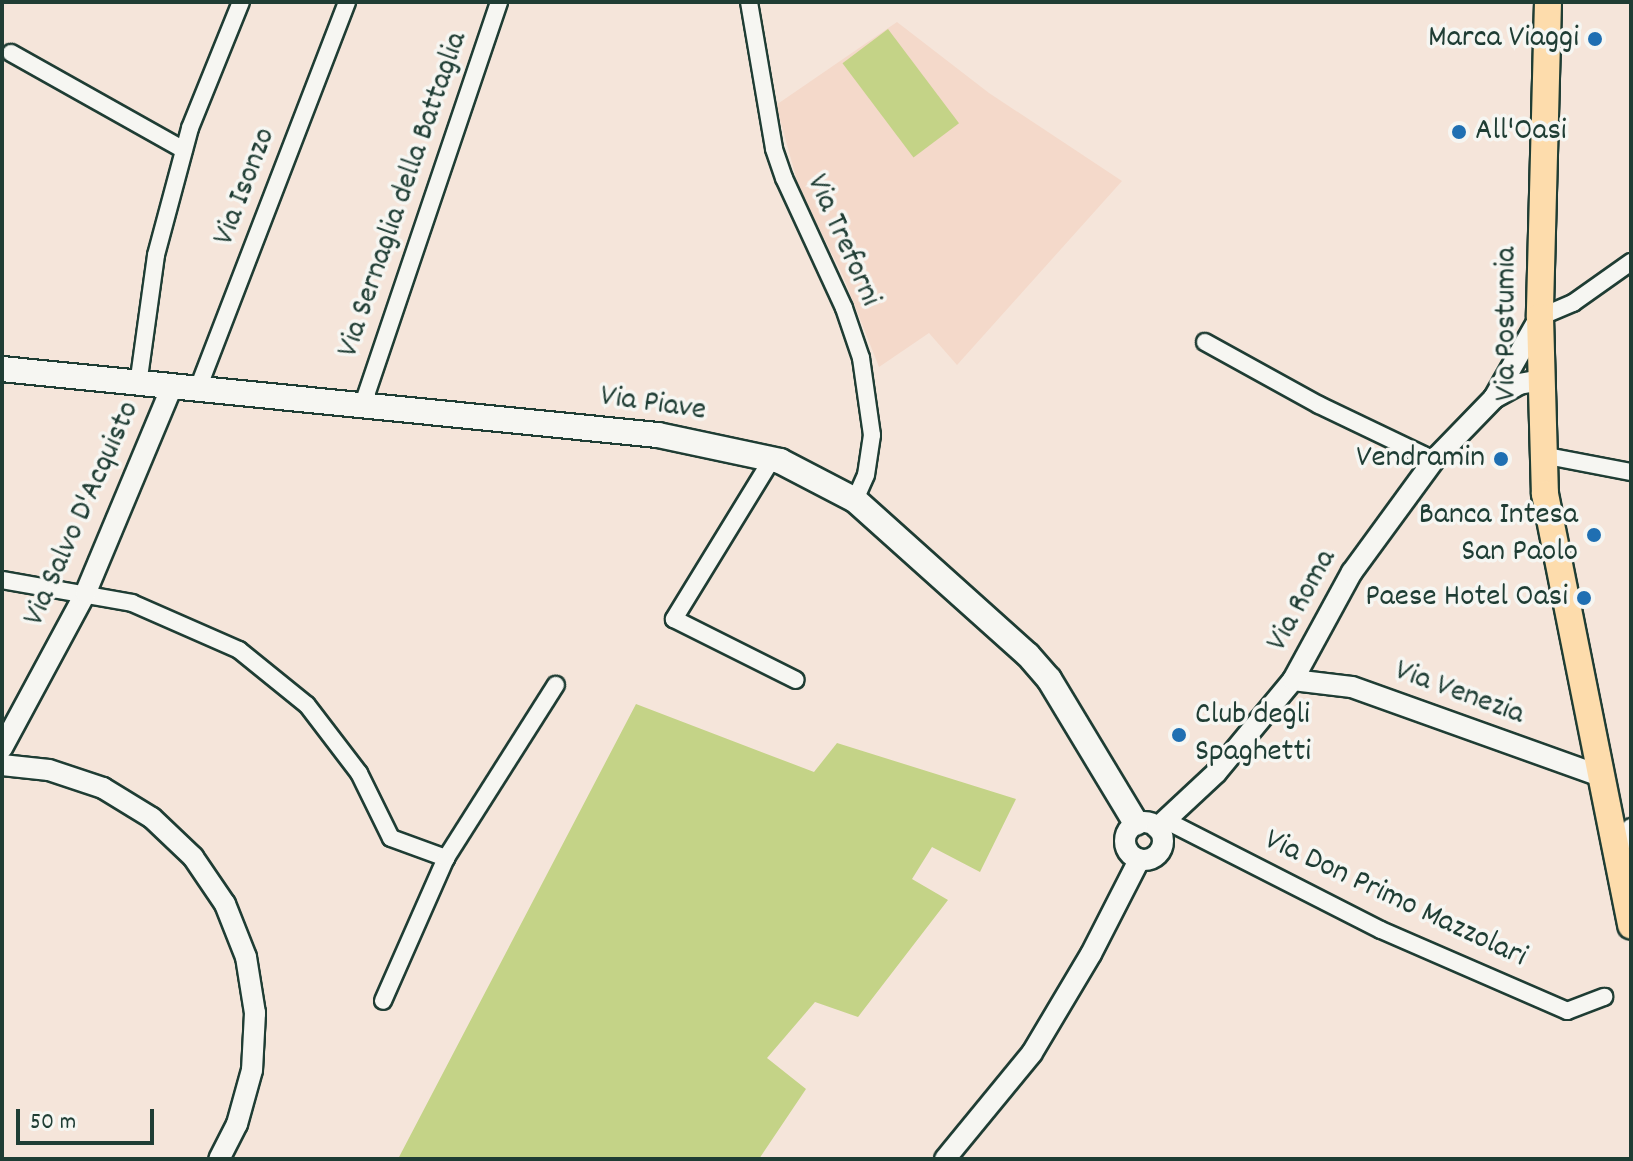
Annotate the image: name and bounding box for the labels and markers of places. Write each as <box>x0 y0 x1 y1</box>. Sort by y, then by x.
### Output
place label: Marca Viaggi <box>1428 20 1579 58</box>
marker: Marca Viaggi <box>1586 30 1604 48</box>
place label: All'Oasi <box>1475 113 1567 151</box>
marker: All'Oasi <box>1450 123 1468 141</box>
place label: Vendramin <box>1356 440 1485 478</box>
marker: Vendramin <box>1492 450 1510 468</box>
place label: Banca Intesa San Paolo <box>1419 498 1578 573</box>
marker: Banca Intesa San Paolo <box>1585 526 1603 544</box>
place label: Paese Hotel Oasi <box>1365 579 1568 617</box>
marker: Paese Hotel Oasi <box>1575 589 1593 607</box>
place label: Club degli Spaghetti <box>1195 698 1311 773</box>
marker: Club degli Spaghetti <box>1170 726 1188 744</box>

